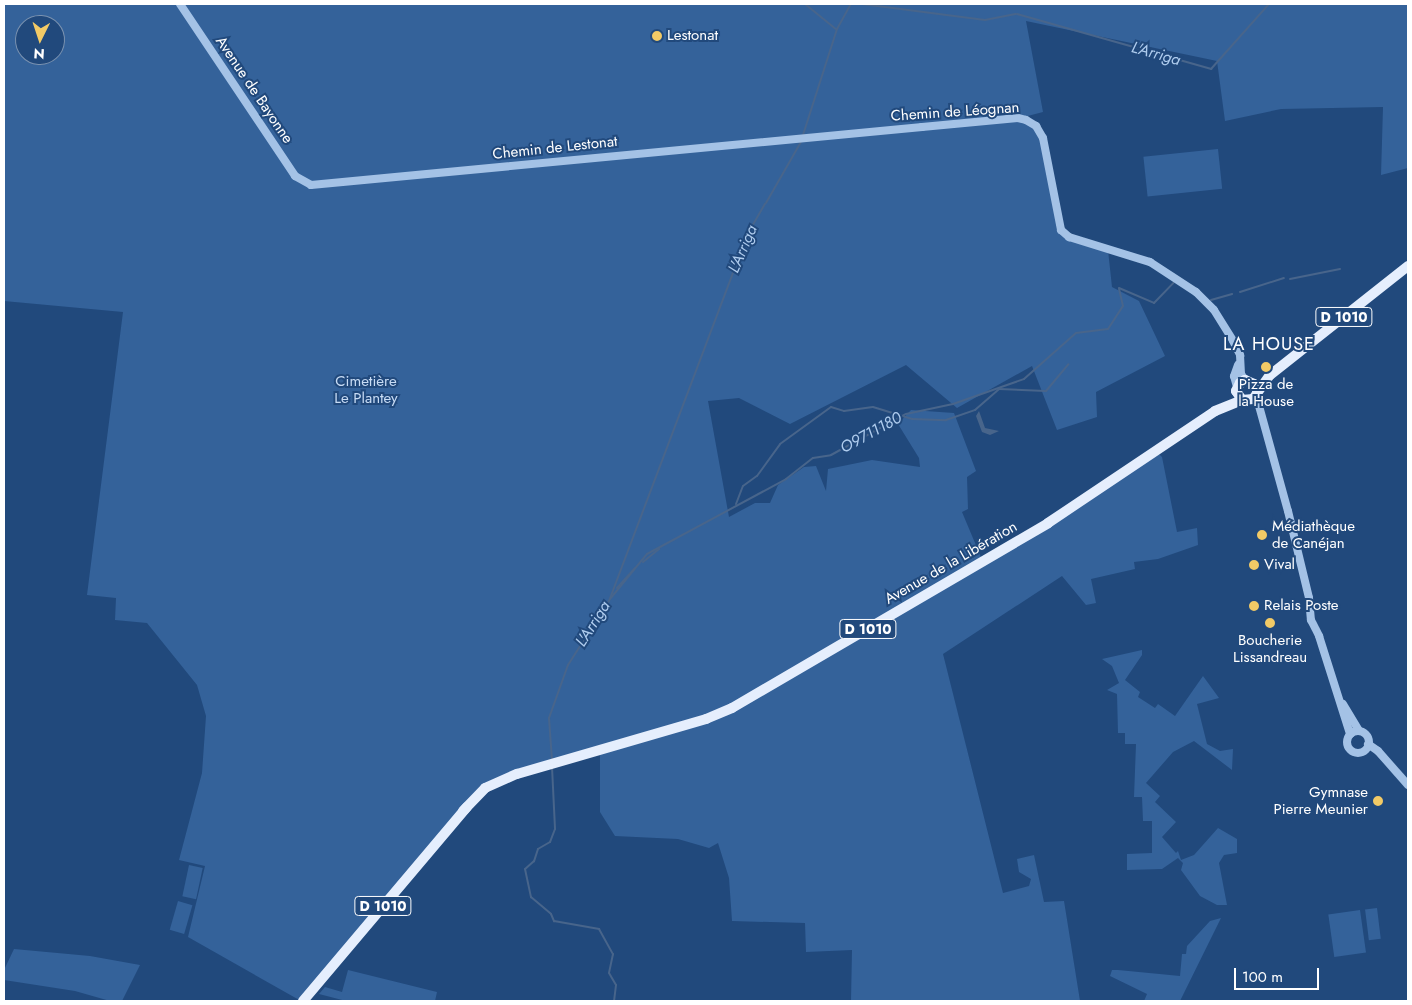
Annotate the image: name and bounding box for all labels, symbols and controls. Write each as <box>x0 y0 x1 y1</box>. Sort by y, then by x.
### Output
north arrow <box>15 15 65 65</box>
place label: Lestonat <box>667 27 718 45</box>
marker: Lestonat <box>651 30 663 42</box>
street label: Avenue de Bayonne <box>211 33 297 147</box>
water label: L'Arriga <box>1129 38 1183 70</box>
text: N <box>33 44 45 64</box>
street label: Chemin de Léognan <box>890 99 1020 125</box>
street label: Chemin de Lestonat <box>492 132 618 164</box>
water label: L'Arriga <box>724 222 762 276</box>
road number: D 1010 <box>1315 306 1373 328</box>
district label: LA HOUSE <box>1222 333 1316 355</box>
marker: Pizza de la House <box>1260 361 1272 373</box>
park label: Cimetière Le Plantey <box>334 372 398 407</box>
place label: Pizza de la House <box>1238 375 1294 410</box>
water label: O9711180 <box>837 408 905 458</box>
place label: Médiathèque de Canéjan <box>1272 517 1355 552</box>
street label: Avenue de la Libération <box>882 518 1020 608</box>
marker: Médiathèque de Canéjan <box>1256 529 1268 541</box>
place label: Vival <box>1264 556 1295 574</box>
marker: Vival <box>1248 559 1260 571</box>
place label: Relais Poste <box>1264 597 1339 615</box>
water label: L'Arriga <box>572 598 614 650</box>
marker: Relais Poste <box>1248 600 1260 612</box>
marker: Boucherie Lissandreau <box>1264 617 1276 629</box>
road number: D 1010 <box>839 618 897 640</box>
place label: Boucherie Lissandreau <box>1233 631 1307 666</box>
place label: Gymnase Pierre Meunier <box>1273 783 1368 818</box>
marker: Gymnase Pierre Meunier <box>1372 795 1384 807</box>
road number: D 1010 <box>354 894 412 918</box>
scale bar <box>1237 958 1322 990</box>
text: 100 m <box>1242 966 1283 988</box>

